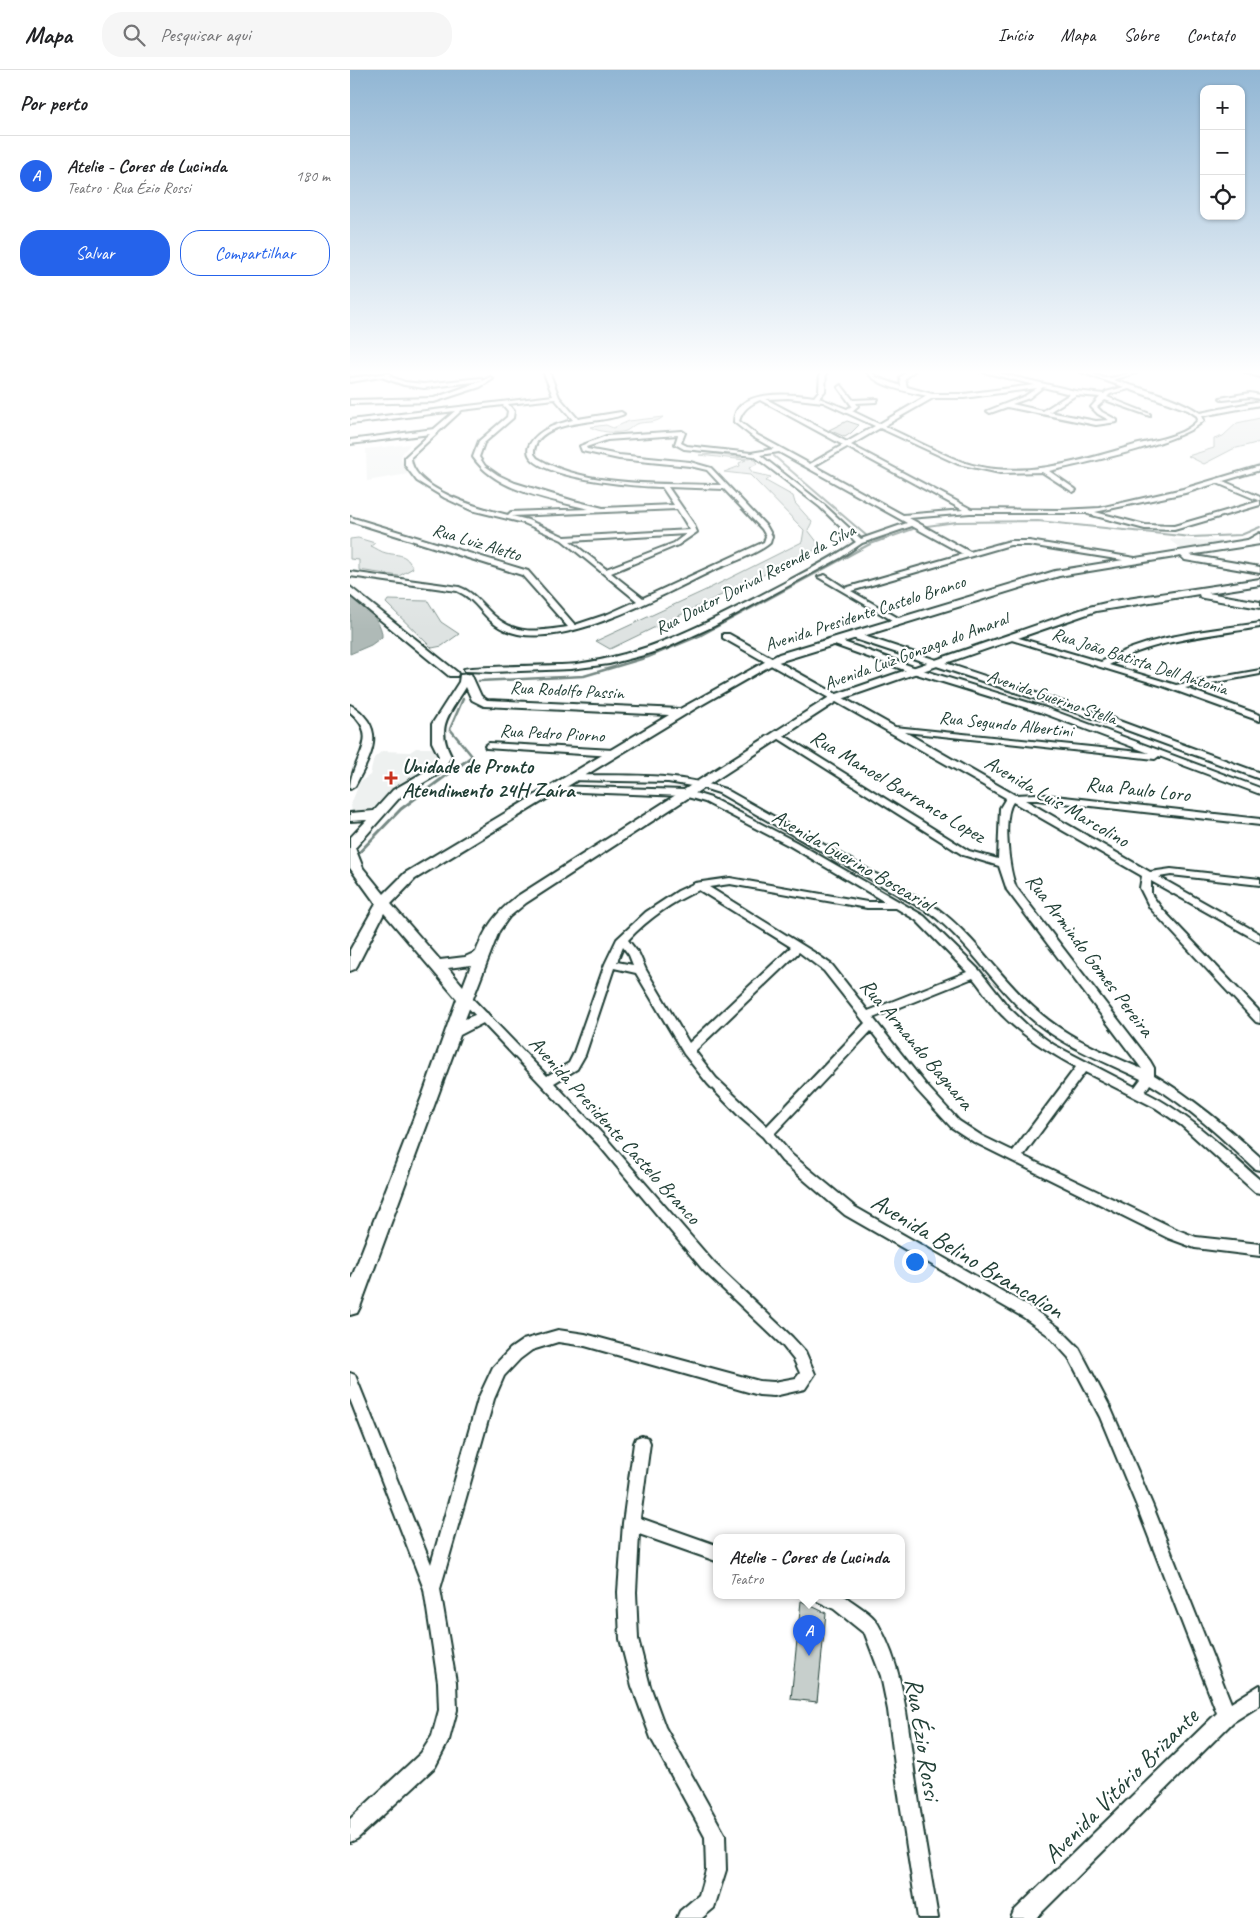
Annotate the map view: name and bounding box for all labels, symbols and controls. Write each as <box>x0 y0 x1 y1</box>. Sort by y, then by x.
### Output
search box <box>102 12 452 57</box>
text: Mapa <box>25 20 72 50</box>
icon: search <box>120 21 148 49</box>
text: Pesquisar aqui <box>160 23 251 47</box>
text: Início <box>998 24 1033 46</box>
text: Mapa <box>1061 24 1095 46</box>
text: Sobre <box>1123 24 1159 46</box>
text: Contato <box>1187 24 1235 46</box>
map controls <box>1200 85 1245 220</box>
button: + <box>1200 85 1245 130</box>
text: Por perto <box>20 90 87 116</box>
button: − <box>1200 130 1245 175</box>
text: Atelie - Cores de Lucinda <box>67 154 226 178</box>
text: A <box>32 166 40 186</box>
text: 180 m <box>296 166 330 186</box>
button: locate <box>1200 175 1245 220</box>
text: Teatro · Rua Ézio Rossi <box>67 178 191 198</box>
button: Salvar <box>20 230 170 276</box>
button: Compartilhar <box>180 230 330 276</box>
street label: Rua Luiz Aletto <box>430 518 525 566</box>
street label: Rua Doutor Dorival Resende da Silva <box>651 518 860 639</box>
street label: Avenida Presidente Castelo Branco <box>762 570 970 656</box>
street label: Avenida Luiz Gonzaga do Amaral <box>821 606 1014 695</box>
street label: Rua João Batista Dell Antonia <box>1050 622 1232 700</box>
street label: Avenida Guerino Stella <box>985 665 1121 730</box>
street label: Rua Rodolfo Passin <box>510 676 625 704</box>
street label: Rua Segundo Albertini <box>938 706 1076 742</box>
street label: Rua Pedro Piorno <box>499 719 607 747</box>
street label: Rua Manoel Barranco Lopez <box>806 724 992 850</box>
street label: Avenida Luis Marcolino <box>980 749 1135 854</box>
place label: Unidade de Pronto Atendimento 24H Zaíra <box>402 753 576 803</box>
marker: Unidade de Pronto Atendimento 24H Zaíra <box>384 771 398 785</box>
street label: Rua Paulo Loro <box>1085 771 1193 808</box>
street label: Avenida Guerino Boscariol <box>768 803 941 918</box>
street label: Rua Armindo Gomes Pereira <box>1020 868 1161 1043</box>
street label: Rua Armando Bagnara <box>855 973 981 1116</box>
street label: Avenida Presidente Castelo Branco <box>524 1030 708 1231</box>
street label: Avenida Belino Brancalion <box>865 1186 1070 1326</box>
your location <box>902 1249 928 1275</box>
popup <box>713 1534 905 1599</box>
text: Atelie - Cores de Lucinda <box>729 1545 889 1569</box>
text: Teatro <box>729 1569 763 1589</box>
pin: A <box>793 1615 825 1656</box>
street label: Rua Ézio Rossi <box>898 1676 949 1806</box>
street label: Avenida Vitório Brizante <box>1036 1700 1206 1870</box>

